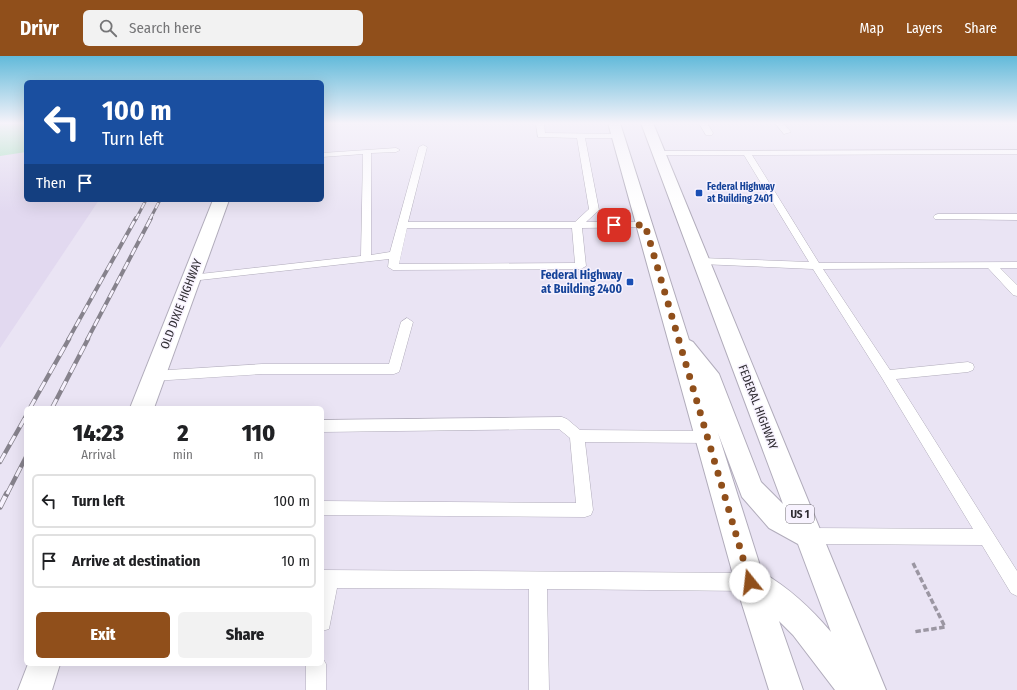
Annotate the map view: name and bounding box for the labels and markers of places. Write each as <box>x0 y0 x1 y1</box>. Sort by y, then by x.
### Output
place label: Federal Highway at Building 2401 <box>707 181 775 205</box>
marker: Federal Highway at Building 2401 <box>694 188 704 198</box>
pin <box>597 208 631 242</box>
place label: Federal Highway at Building 2400 <box>541 268 622 296</box>
marker: Federal Highway at Building 2400 <box>625 277 635 287</box>

